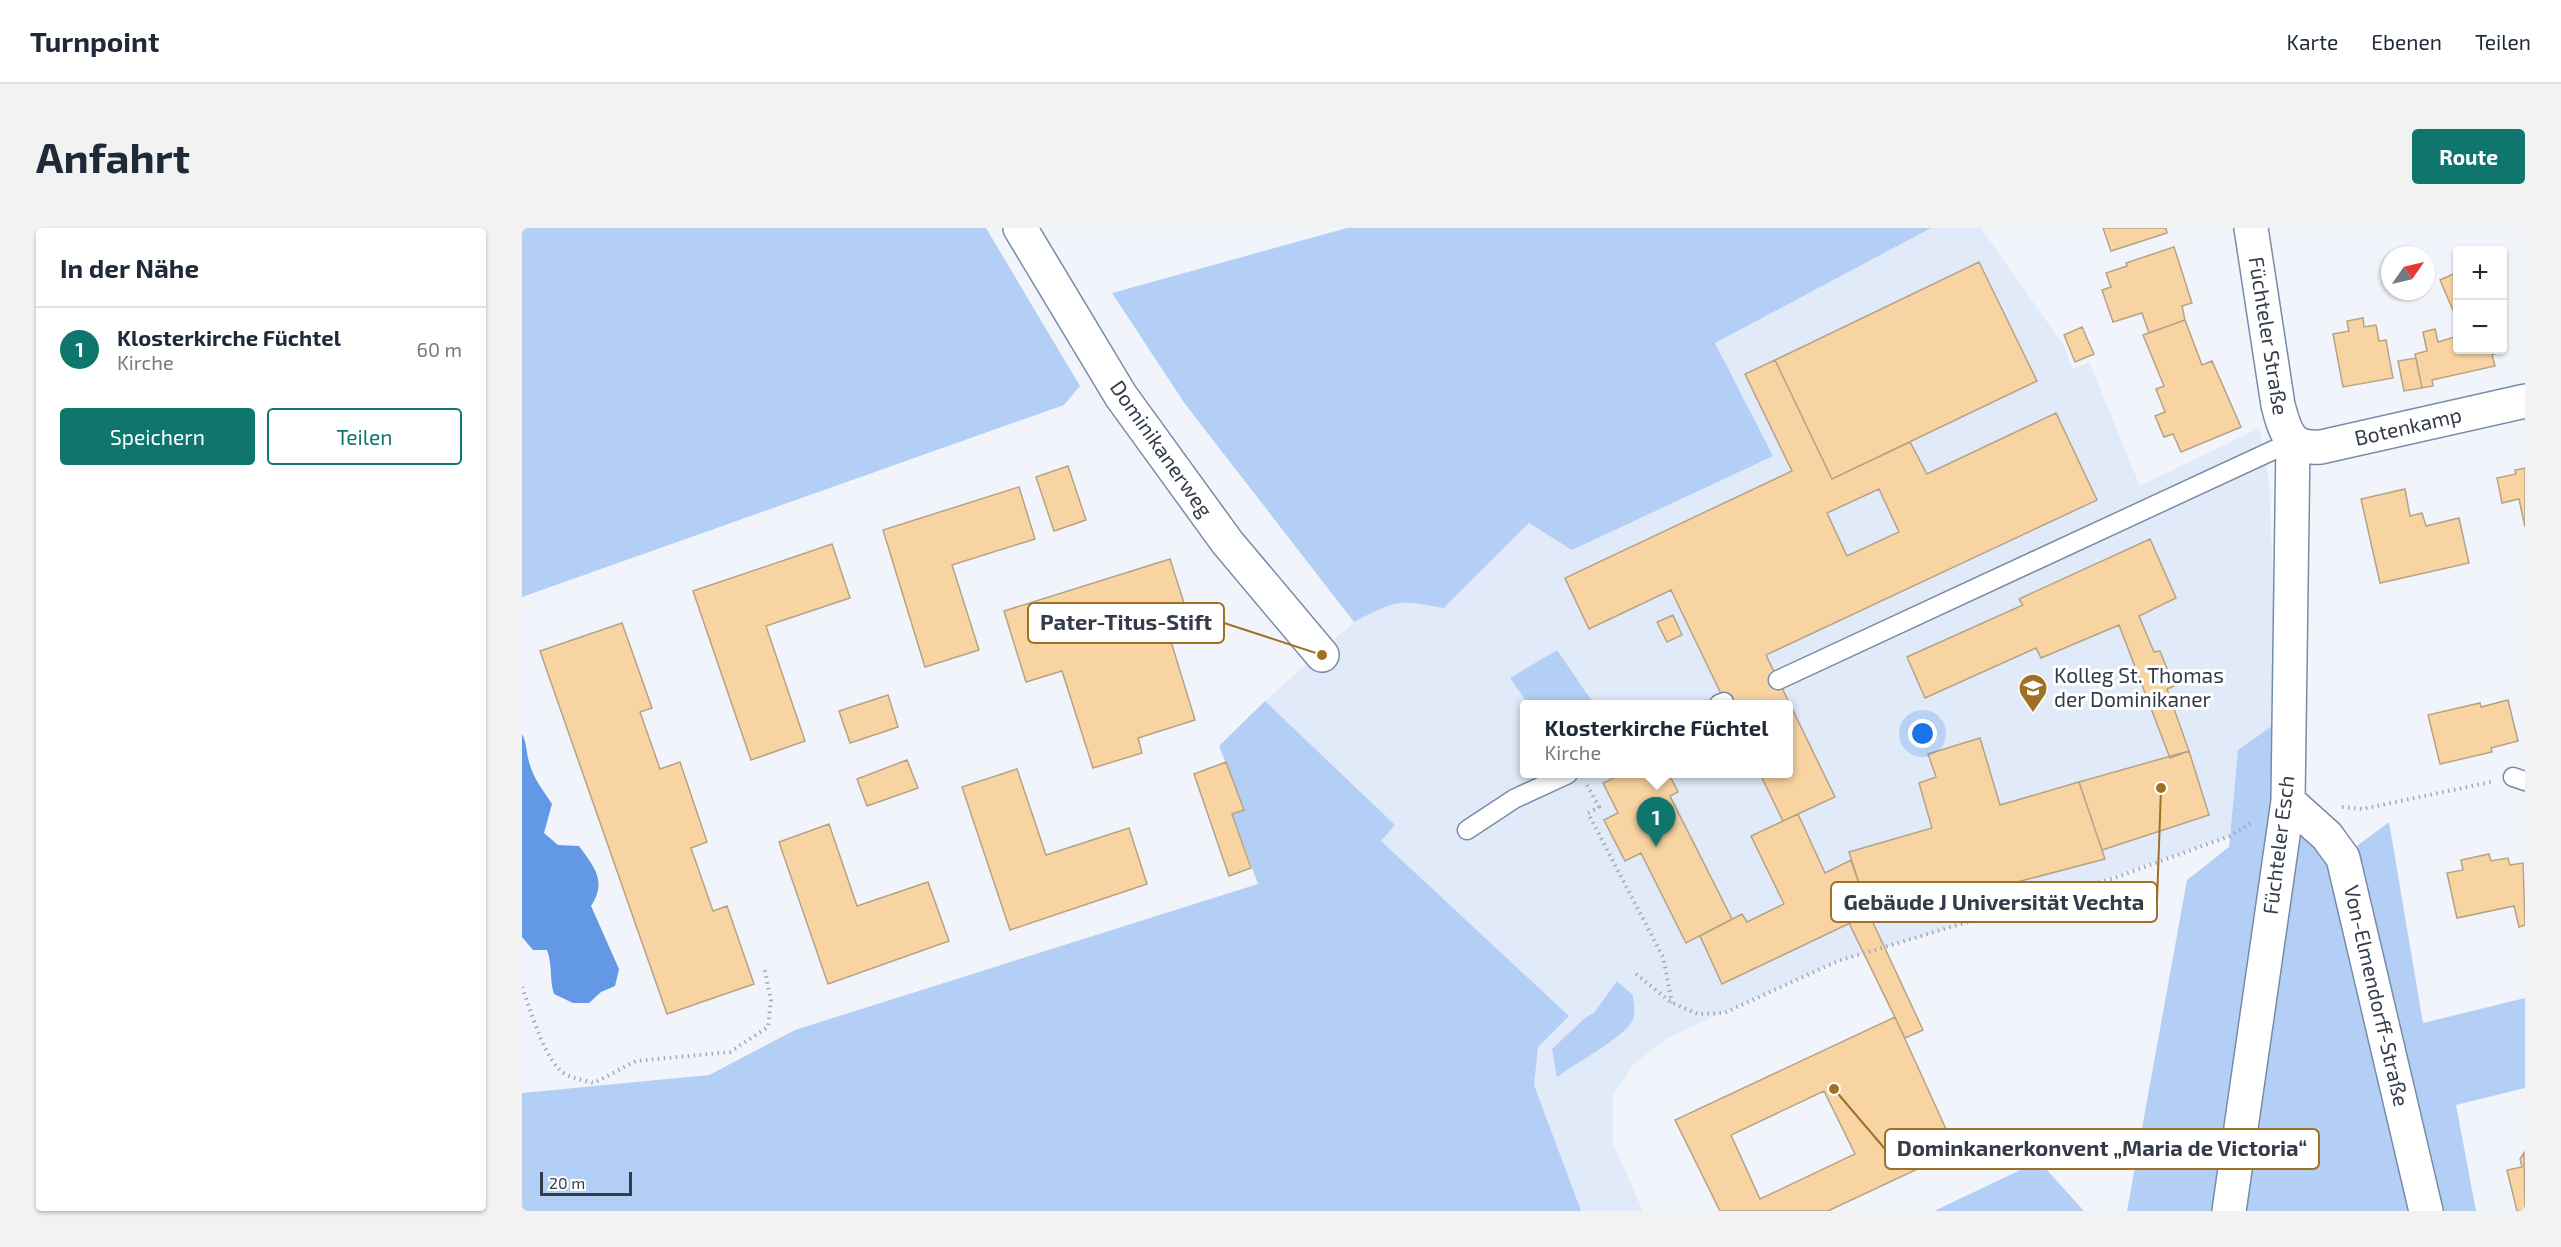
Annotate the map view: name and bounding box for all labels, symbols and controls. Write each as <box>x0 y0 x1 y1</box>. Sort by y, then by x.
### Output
text: Turnpoint <box>30 24 159 58</box>
text: Karte <box>2287 29 2338 54</box>
text: Ebenen <box>2371 29 2442 54</box>
text: Teilen <box>2475 29 2531 54</box>
button: Route <box>2412 129 2525 184</box>
text: Anfahrt <box>36 131 190 181</box>
north arrow <box>2381 246 2435 300</box>
map controls <box>2453 246 2507 354</box>
button: + <box>2453 246 2507 300</box>
text: In der Nähe <box>60 252 199 283</box>
street label: Füchteler Straße <box>2245 255 2294 417</box>
button: − <box>2453 300 2507 354</box>
text: Klosterkirche Füchtel <box>117 324 341 350</box>
text: 1 <box>75 337 84 361</box>
text: 60 m <box>417 337 462 361</box>
text: Kirche <box>117 350 174 374</box>
street label: Dominikanerweg <box>1106 375 1219 522</box>
street label: Botenkamp <box>2352 401 2464 450</box>
button: Speichern <box>60 408 255 465</box>
button: Teilen <box>267 408 462 465</box>
callout: Pater-Titus-Stift <box>1028 603 1224 643</box>
text: Pater-Titus-Stift <box>1040 608 1212 634</box>
place label: Kolleg St. Thomas der Dominikaner <box>2054 662 2224 711</box>
school or university icon: Kolleg St. Thomas der Dominikaner <box>2017 672 2049 714</box>
popup <box>1520 700 1793 778</box>
text: Klosterkirche Füchtel <box>1545 714 1768 740</box>
your location <box>1908 719 1937 748</box>
text: Kirche <box>1545 740 1601 764</box>
street label: Füchteler Esch <box>2257 774 2298 916</box>
pin: 1 <box>1636 798 1676 847</box>
callout: Gebäude J Universität Vechta <box>1831 882 2157 922</box>
street label: Von-Elmendorff-Straße <box>2340 883 2415 1109</box>
text: Gebäude J Universität Vechta <box>1844 888 2144 914</box>
callout: Dominkanerkonvent „Maria de Victoria“ <box>1885 1129 2319 1169</box>
text: Dominkanerkonvent „Maria de Victoria“ <box>1897 1134 2307 1160</box>
scale bar <box>540 1169 632 1196</box>
text: 20 m <box>549 1173 585 1192</box>

